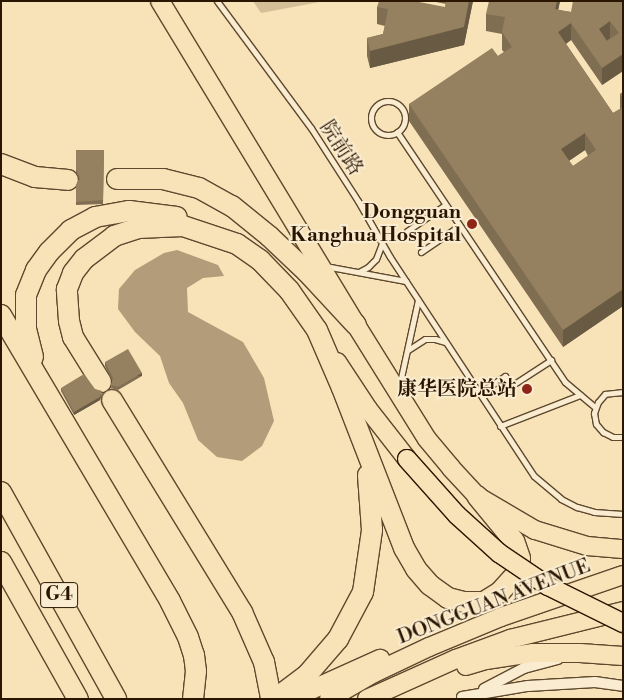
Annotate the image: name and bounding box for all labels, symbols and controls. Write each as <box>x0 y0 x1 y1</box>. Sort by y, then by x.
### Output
street label: 院前路 <box>315 116 367 180</box>
place label: Dongguan Kanghua Hospital <box>290 200 461 247</box>
marker: Dongguan Kanghua Hospital <box>465 217 479 231</box>
place label: 康华医院总站 <box>397 377 517 401</box>
marker: 康华医院总站 <box>521 383 533 395</box>
street label: DONGGUAN AVENUE <box>394 554 594 650</box>
road number: G4 <box>39 578 79 612</box>

